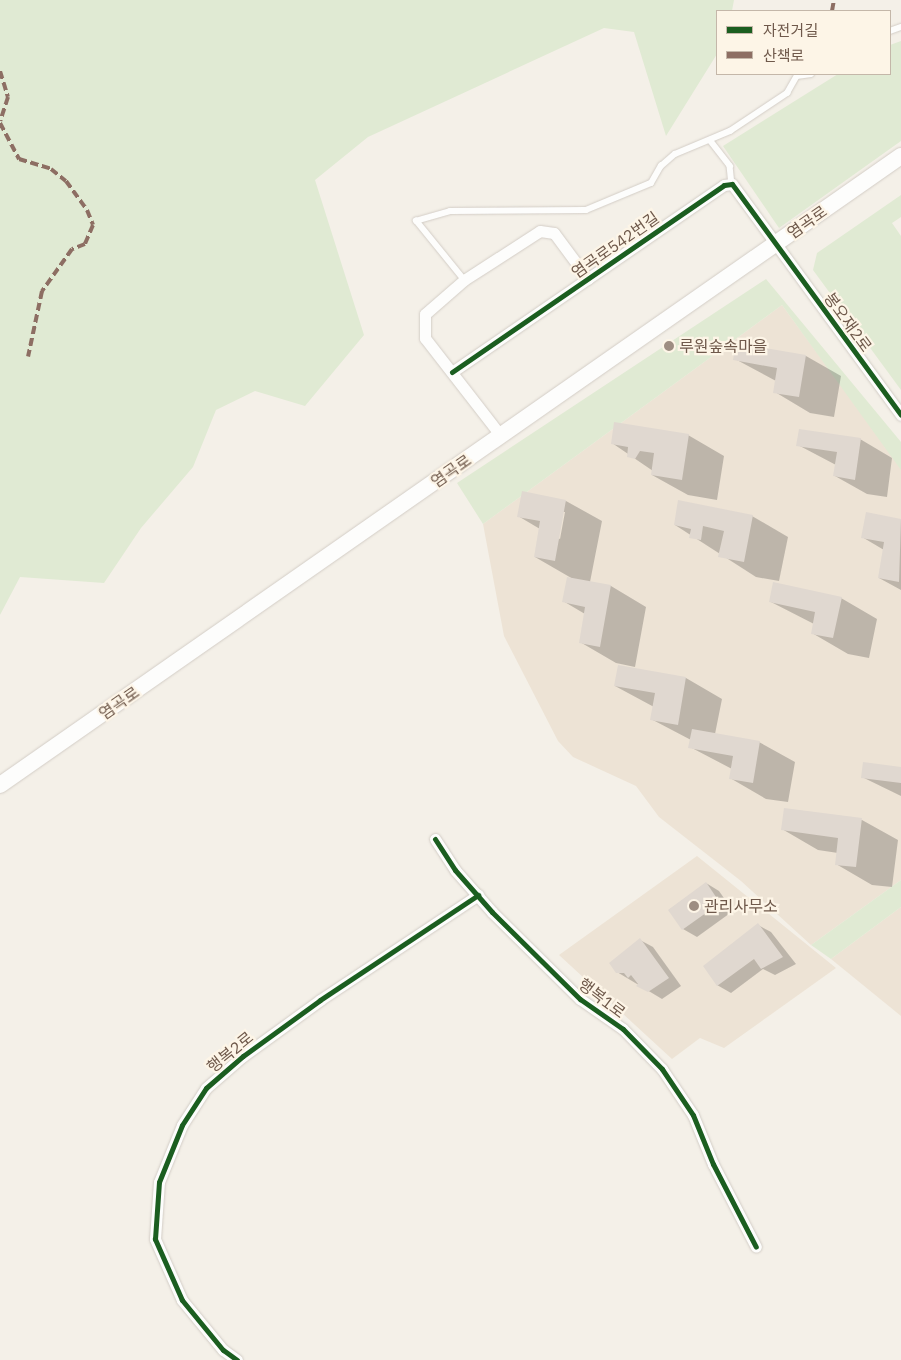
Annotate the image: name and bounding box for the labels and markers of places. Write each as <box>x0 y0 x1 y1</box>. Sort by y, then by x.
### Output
place label: 루원숲속마을 <box>679 336 767 356</box>
marker: 루원숲속마을 <box>663 340 675 352</box>
place label: 관리사무소 <box>704 896 778 916</box>
marker: 관리사무소 <box>688 900 700 912</box>

